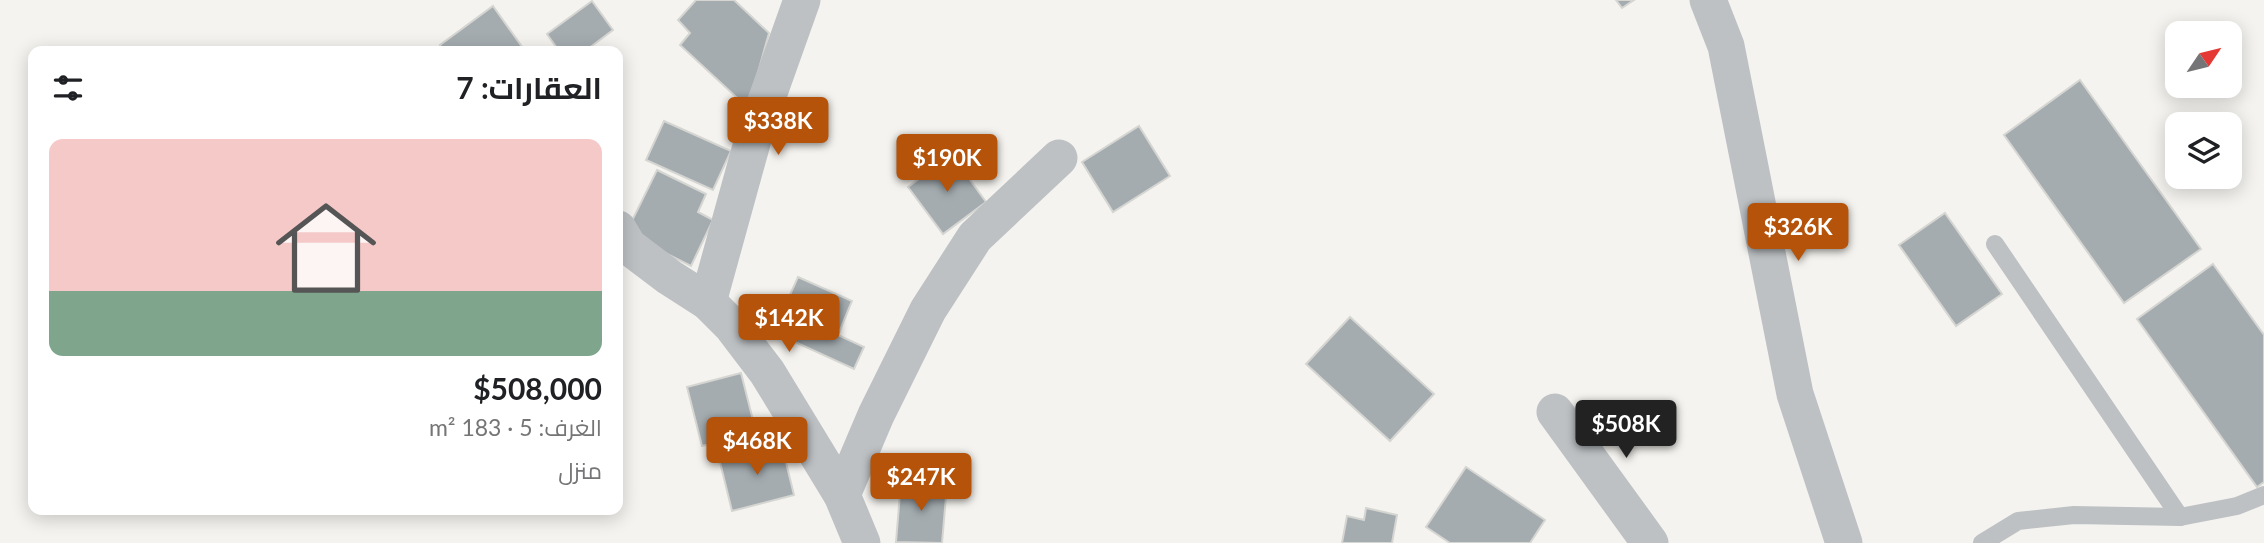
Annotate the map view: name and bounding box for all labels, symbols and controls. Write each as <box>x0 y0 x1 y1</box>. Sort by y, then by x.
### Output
north arrow <box>2165 21 2242 98</box>
map controls <box>2165 21 2242 189</box>
icon: filters <box>49 69 87 107</box>
text: العقارات: 7 <box>456 69 602 105</box>
pin: $338K <box>729 97 827 157</box>
text: $338K <box>743 106 813 134</box>
button: layers <box>2165 112 2242 189</box>
pin: $190K <box>898 134 996 194</box>
text: $190K <box>912 143 982 171</box>
icon: home <box>263 185 389 311</box>
pin: $326K <box>1749 204 1847 263</box>
text: $326K <box>1763 212 1833 240</box>
pin: $142K <box>740 294 838 354</box>
text: $142K <box>754 303 824 331</box>
text: $508,000 <box>473 370 602 406</box>
pin: $508K <box>1577 400 1675 460</box>
text: $508K <box>1591 409 1661 437</box>
text: الغرف: 5 · 183 m² <box>429 413 602 441</box>
pin: $468K <box>708 418 806 477</box>
text: $468K <box>722 426 792 454</box>
pin: $247K <box>872 454 970 513</box>
text: منزل <box>558 456 602 484</box>
text: $247K <box>886 462 956 490</box>

